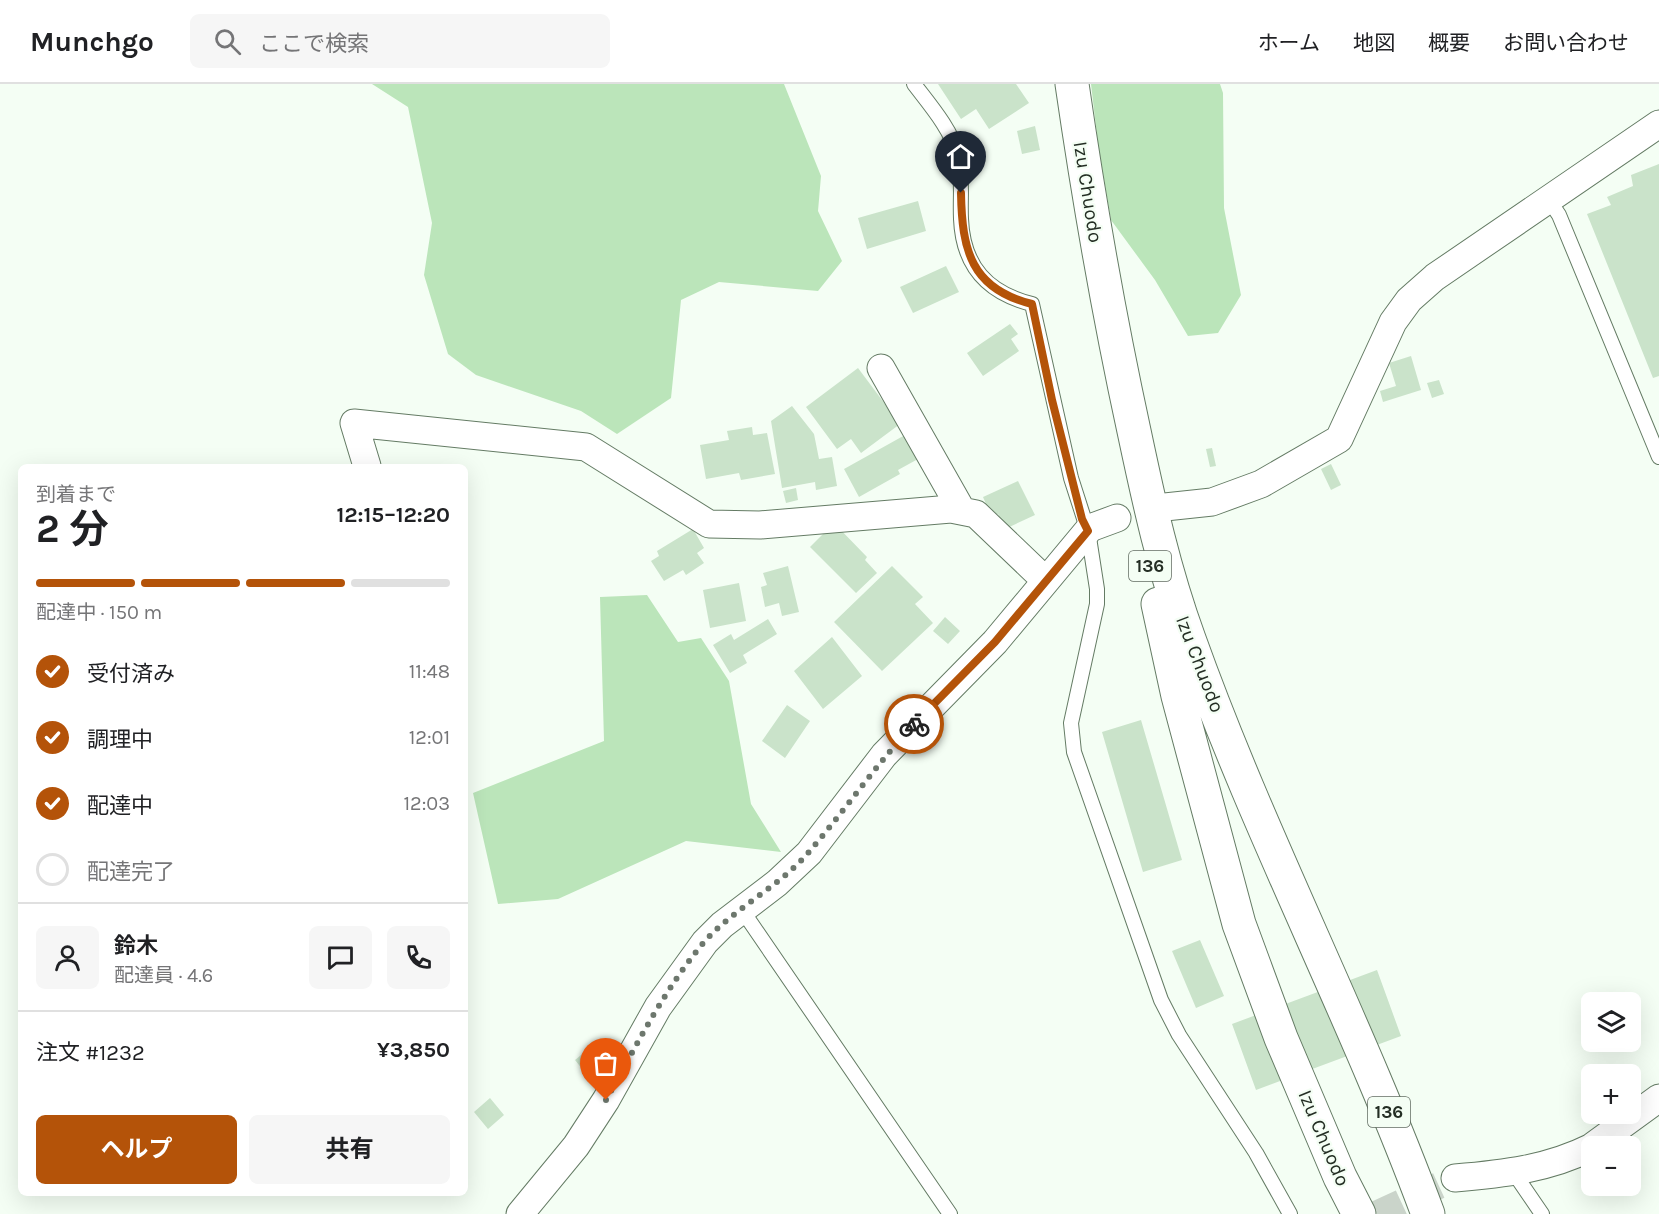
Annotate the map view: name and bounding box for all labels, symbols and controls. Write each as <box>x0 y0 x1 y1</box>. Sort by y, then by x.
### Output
search box <box>190 14 610 68</box>
text: Munchgo <box>30 25 154 58</box>
icon: search <box>211 25 244 58</box>
text: ここで検索 <box>259 31 369 57</box>
text: ホーム <box>1258 31 1320 55</box>
text: 地図 <box>1353 31 1395 55</box>
text: 概要 <box>1428 31 1470 55</box>
text: お問い合わせ <box>1503 31 1629 55</box>
pin <box>935 131 986 193</box>
icon: home <box>944 140 977 173</box>
street label: Izu Chuodo <box>1069 140 1107 244</box>
text: 到着まで <box>36 483 116 506</box>
text: 12:15–12:20 <box>336 502 450 528</box>
text: 2 分 <box>36 506 108 552</box>
road number: 136 <box>1129 551 1171 581</box>
text: 配達中 · 150 m <box>36 601 162 624</box>
street label: Izu Chuodo <box>1171 612 1229 716</box>
icon: check <box>36 655 69 688</box>
text: 11:48 <box>409 660 450 683</box>
text: 受付済み <box>87 661 175 687</box>
courier <box>884 694 944 754</box>
icon: bike <box>898 708 931 741</box>
icon: check <box>36 721 69 754</box>
text: 12:01 <box>409 726 450 749</box>
text: 調理中 <box>87 727 153 753</box>
icon: check <box>36 787 69 820</box>
text: 12:03 <box>404 792 450 815</box>
text: 配達中 <box>87 793 153 819</box>
text: 配達完了 <box>87 859 175 885</box>
button: person <box>36 926 99 989</box>
button: chat <box>309 926 372 989</box>
button: phone <box>387 926 450 989</box>
text: 鈴木 <box>114 933 158 959</box>
text: 配達員 · 4.6 <box>114 964 213 987</box>
map controls <box>1581 992 1641 1196</box>
button: layers <box>1581 992 1641 1052</box>
text: ¥3,850 <box>377 1037 450 1063</box>
pin <box>580 1038 631 1100</box>
text: 注文 #1232 <box>36 1040 145 1066</box>
icon: bag <box>589 1047 622 1080</box>
button: + <box>1581 1064 1641 1124</box>
street label: Izu Chuodo <box>1293 1087 1355 1189</box>
road number: 136 <box>1368 1097 1410 1127</box>
button: ヘルプ <box>36 1115 237 1184</box>
button: 共有 <box>249 1115 450 1184</box>
button: − <box>1581 1136 1641 1196</box>

